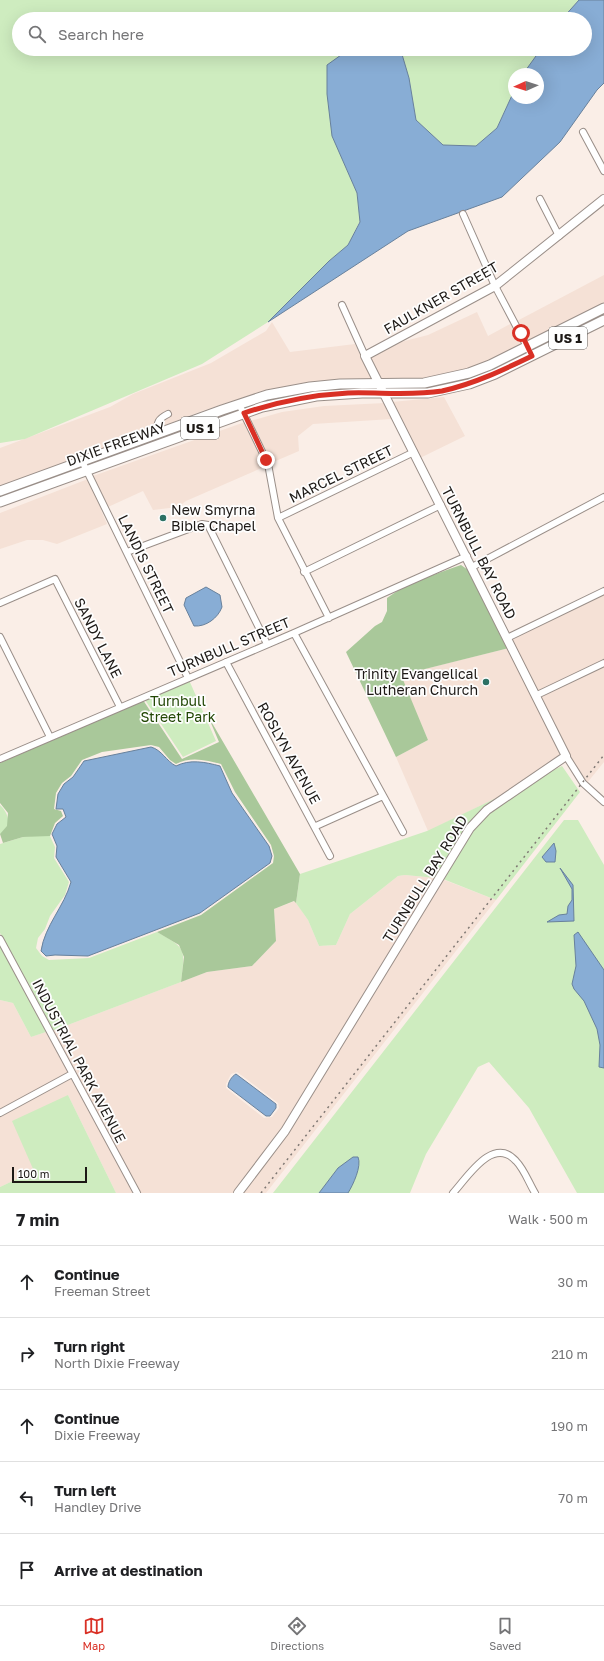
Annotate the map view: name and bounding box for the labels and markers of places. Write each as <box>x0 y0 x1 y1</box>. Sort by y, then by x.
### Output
place label: New Smyrna Bible Chapel <box>171 501 256 534</box>
marker: New Smyrna Bible Chapel <box>158 513 168 523</box>
place label: Trinity Evangelical Lutheran Church <box>354 665 478 698</box>
marker: Trinity Evangelical Lutheran Church <box>481 677 491 687</box>

